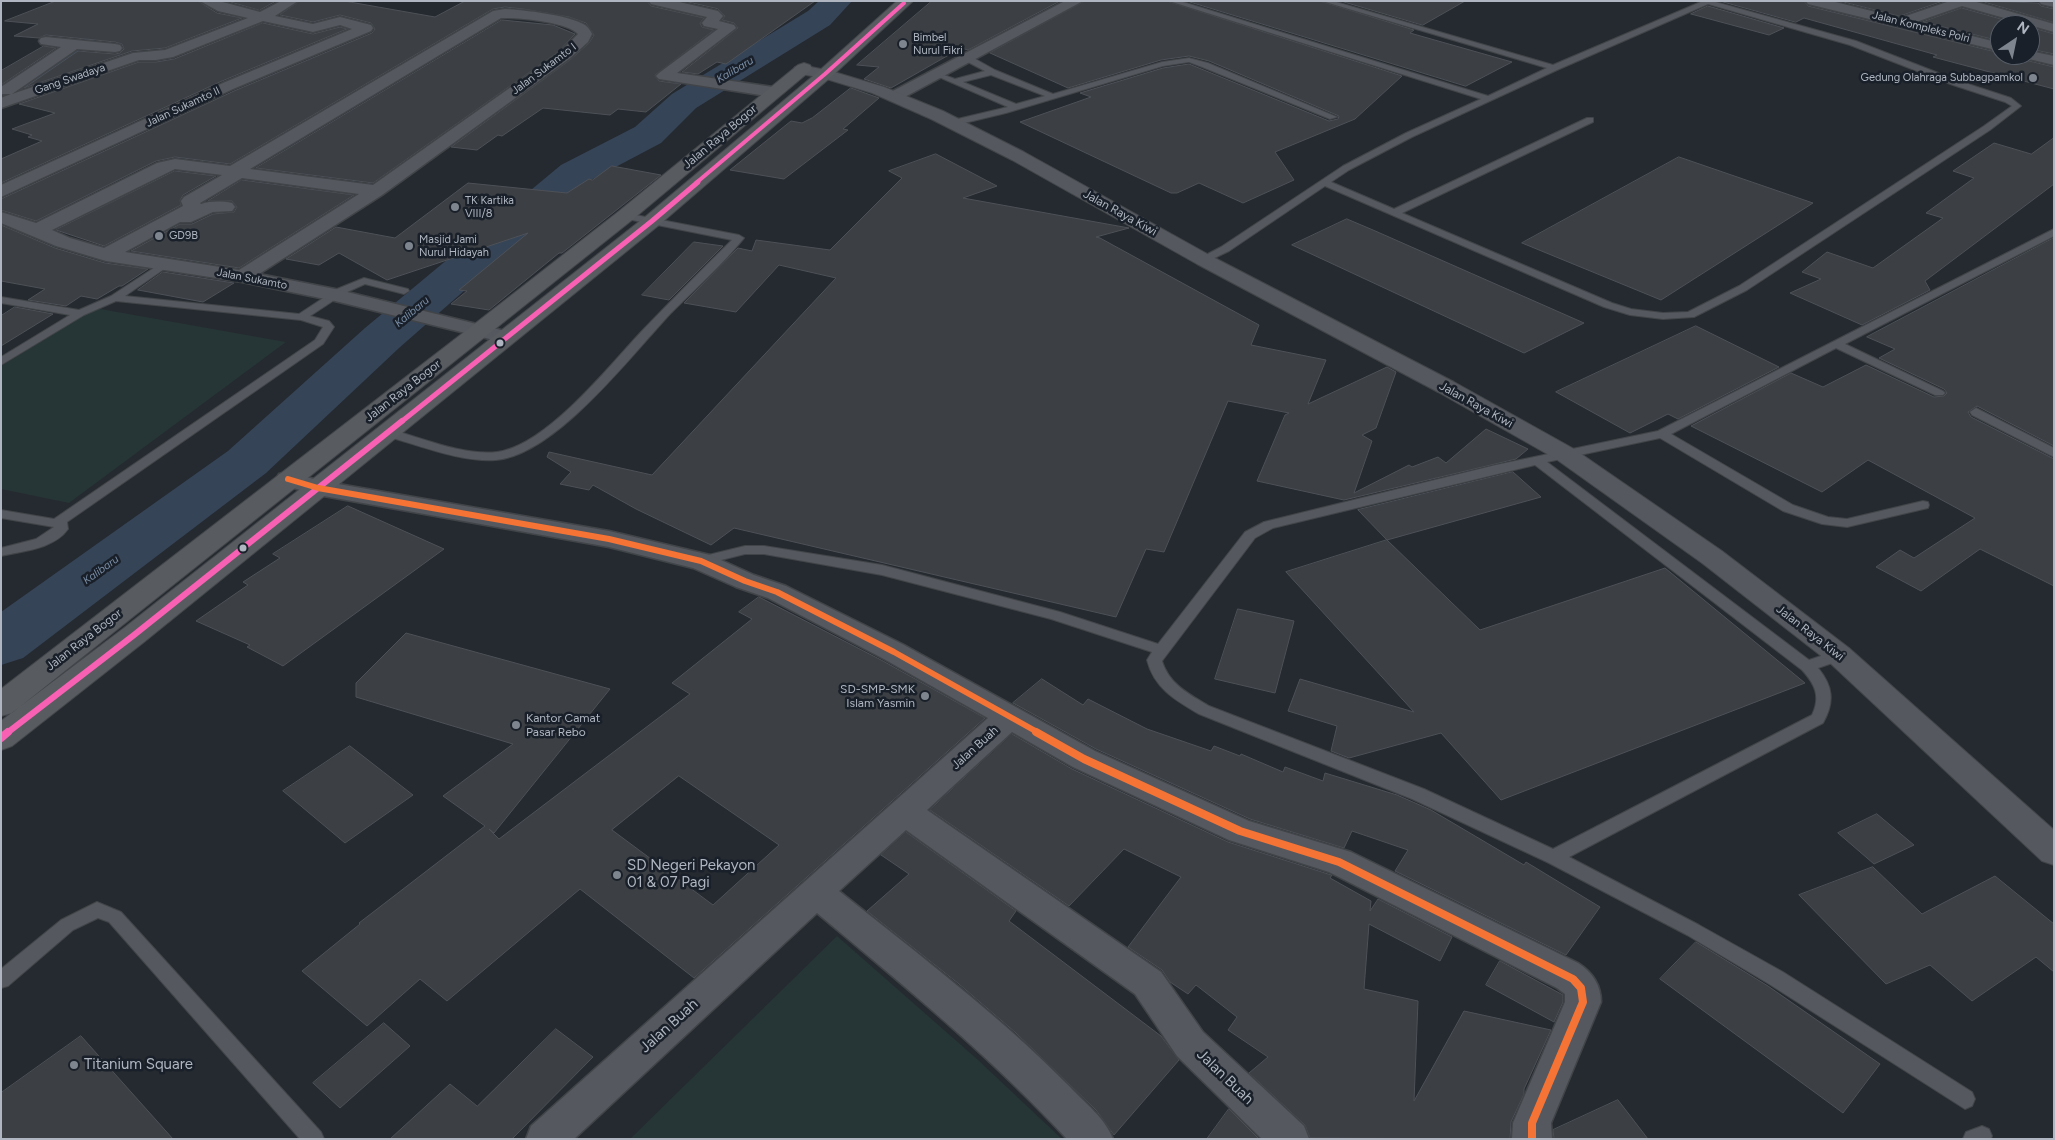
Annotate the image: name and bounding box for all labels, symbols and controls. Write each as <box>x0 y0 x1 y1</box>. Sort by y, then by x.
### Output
street label: Jalan Kompleks Polri <box>1871 9 1971 45</box>
north arrow <box>1990 15 2040 65</box>
text: N <box>2014 18 2032 38</box>
place label: Bimbel Nurul Fikri <box>913 31 963 57</box>
marker: Bimbel Nurul Fikri <box>897 38 909 50</box>
street label: Jalan Sukamto I <box>509 40 579 98</box>
water label: Kalibaru <box>714 54 756 86</box>
street label: Gang Swadaya <box>33 61 107 97</box>
place label: Gedung Olahraga Subbagpamkol <box>1861 71 2023 85</box>
marker: Gedung Olahraga Subbagpamkol <box>2027 72 2039 84</box>
street label: Jalan Sukamto II <box>144 84 222 130</box>
street label: Jalan Raya Bogor <box>680 102 760 172</box>
street label: Jalan Raya Kiwi <box>1081 187 1159 239</box>
place label: TK Kartika VIII/8 <box>465 194 514 220</box>
marker: TK Kartika VIII/8 <box>449 201 461 213</box>
place label: GD9B <box>169 229 198 243</box>
marker: GD9B <box>153 230 165 242</box>
place label: Masjid Jami Nurul Hidayah <box>419 233 489 259</box>
marker: Masjid Jami Nurul Hidayah <box>403 240 415 252</box>
street label: Jalan Sukamto <box>216 266 288 292</box>
water label: Kalibaru <box>392 294 432 330</box>
unlabelled marker <box>495 338 505 348</box>
street label: Jalan Raya Bogor <box>362 357 444 425</box>
street label: Jalan Raya Kiwi <box>1437 379 1515 431</box>
unlabelled marker <box>238 543 248 553</box>
water label: Kalibaru <box>81 553 121 587</box>
street label: Jalan Raya Kiwi <box>1773 602 1847 664</box>
street label: Jalan Raya Bogor <box>43 606 125 674</box>
place label: SD-SMP-SMK Islam Yasmin <box>840 682 915 710</box>
marker: SD-SMP-SMK Islam Yasmin <box>919 690 931 702</box>
place label: Kantor Camat Pasar Rebo <box>526 711 600 739</box>
marker: Kantor Camat Pasar Rebo <box>510 719 522 731</box>
street label: Jalan Buah <box>949 723 1001 773</box>
place label: SD Negeri Pekayon 01 & 07 Pagi <box>627 857 755 892</box>
marker: SD Negeri Pekayon 01 & 07 Pagi <box>611 869 623 881</box>
street label: Jalan Buah <box>636 995 702 1057</box>
street label: Jalan Buah <box>1193 1046 1257 1108</box>
place label: Titanium Square <box>84 1056 193 1074</box>
marker: Titanium Square <box>68 1059 80 1071</box>

